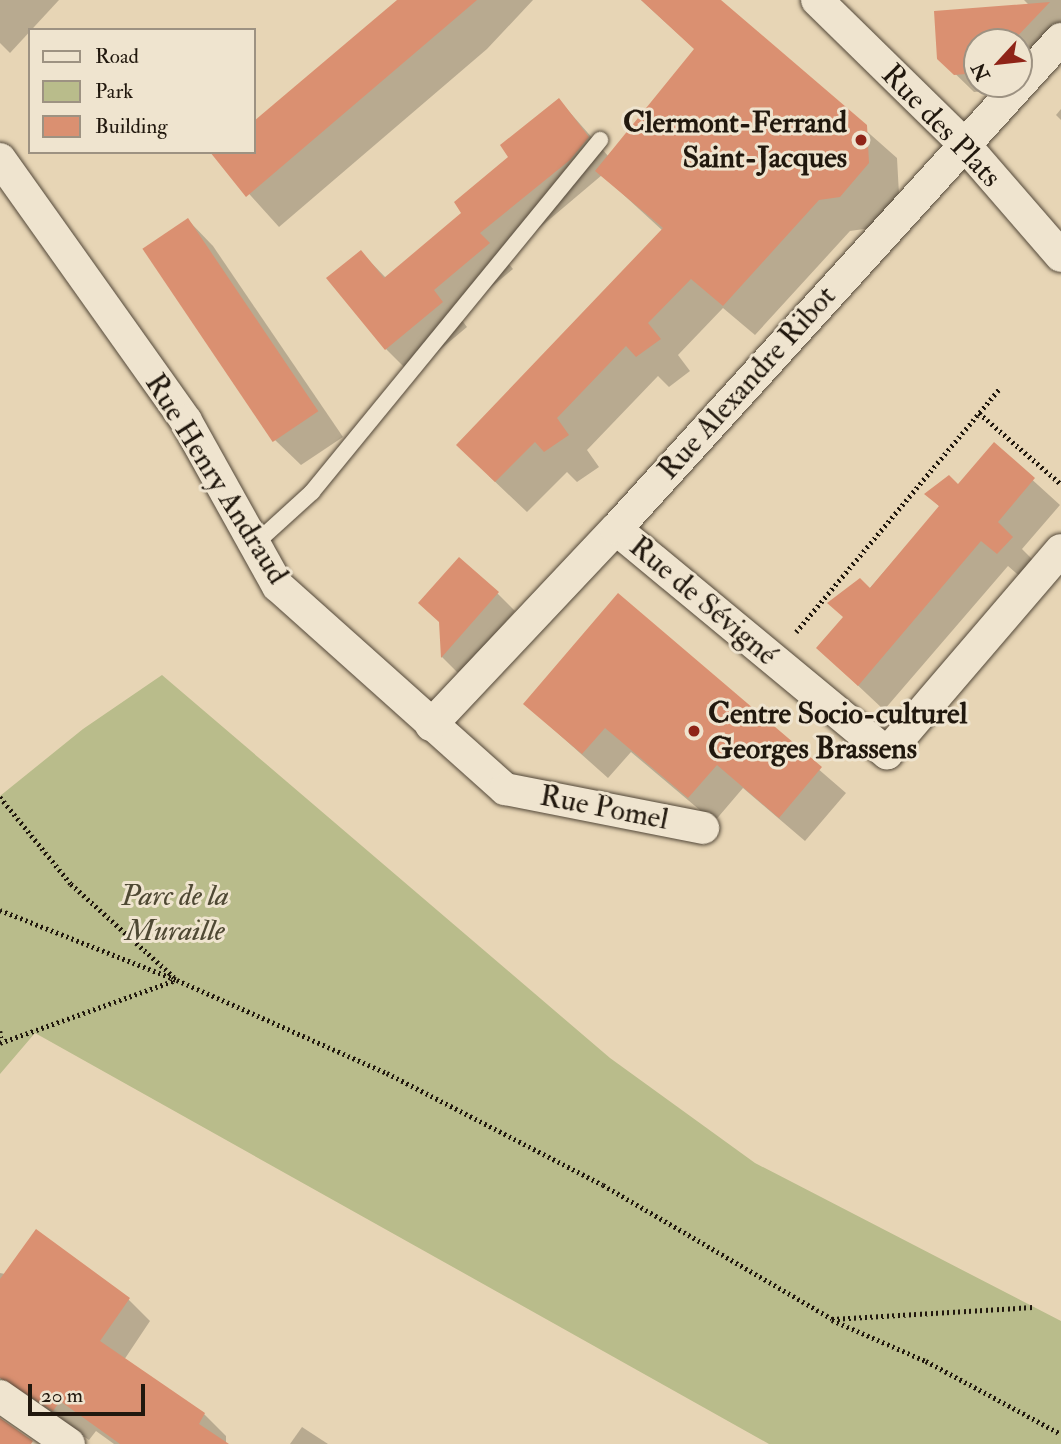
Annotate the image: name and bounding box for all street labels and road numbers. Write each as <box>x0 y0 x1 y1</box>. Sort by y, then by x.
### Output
street label: Rue des Plats <box>874 57 1008 195</box>
street label: Rue Alexandre Ribot <box>650 279 844 487</box>
street label: Rue Henry Andraud <box>137 367 295 591</box>
street label: Rue de Sévigné <box>622 529 784 673</box>
street label: Rue Pomel <box>537 778 671 838</box>

